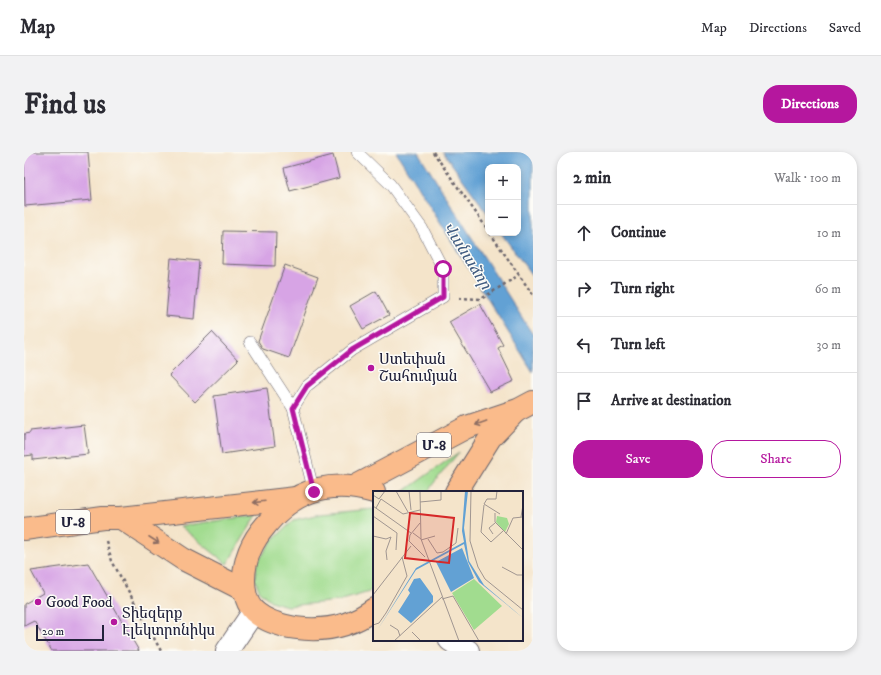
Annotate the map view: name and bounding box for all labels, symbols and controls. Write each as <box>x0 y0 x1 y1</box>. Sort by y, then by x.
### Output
text: Map <box>20 16 55 39</box>
text: Map <box>701 19 727 37</box>
text: Directions <box>749 19 807 37</box>
text: Saved <box>829 19 861 37</box>
button: Directions <box>763 85 857 123</box>
text: Find us <box>24 87 106 122</box>
map controls <box>485 164 521 236</box>
button: + <box>485 164 521 200</box>
text: 2 min <box>573 167 611 189</box>
text: Walk · 100 m <box>774 170 841 186</box>
button: − <box>485 200 521 236</box>
water label: Վանաձոր <box>438 218 496 294</box>
icon: ahead <box>573 222 595 244</box>
text: Continue <box>611 223 666 242</box>
text: 10 m <box>817 225 841 241</box>
route start <box>434 260 452 278</box>
icon: right <box>573 278 595 300</box>
text: Turn right <box>611 279 674 298</box>
text: 60 m <box>815 281 841 297</box>
icon: left <box>573 334 595 356</box>
text: Turn left <box>611 335 665 354</box>
text: 30 m <box>817 337 841 353</box>
place label: Ստեփան Շահումյան <box>379 350 458 386</box>
marker: Ստեփան Շահումյան <box>366 363 376 373</box>
icon: arrive <box>573 390 595 412</box>
text: Arrive at destination <box>611 391 731 410</box>
one-way arrow <box>475 419 487 427</box>
road number: Մ-8 <box>417 433 451 457</box>
button: Save <box>573 440 703 478</box>
button: Share <box>711 440 841 478</box>
route end <box>305 483 323 501</box>
inset map <box>373 491 523 641</box>
one-way arrow <box>253 498 266 506</box>
road number: Մ-8 <box>56 510 90 534</box>
one-way arrow <box>148 536 159 544</box>
place label: Good Food <box>46 593 113 612</box>
marker: Good Food <box>33 597 43 607</box>
place label: Տիեզերք Էլեկտրոնիկս <box>122 604 215 640</box>
marker: Տիեզերք Էլեկտրոնիկս <box>109 617 119 627</box>
scale bar <box>36 623 104 642</box>
text: 20 m <box>42 625 64 639</box>

